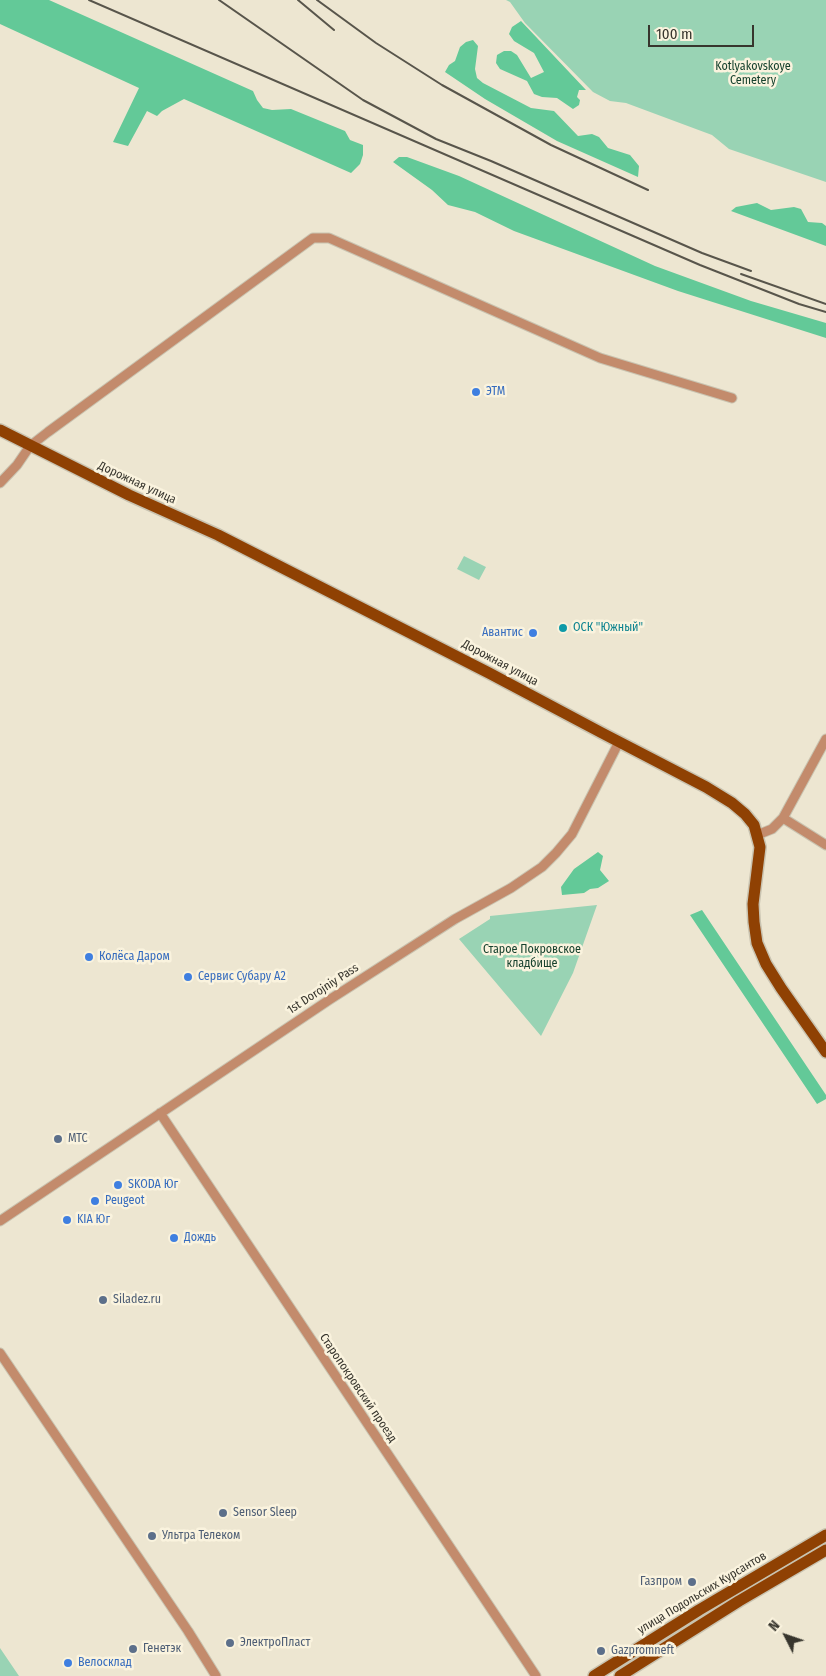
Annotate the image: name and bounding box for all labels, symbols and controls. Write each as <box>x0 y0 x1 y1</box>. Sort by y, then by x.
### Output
scale bar <box>651 15 757 47</box>
text: 100 m <box>656 25 693 43</box>
park label: Kotlyakovskoye Cemetery <box>715 60 791 88</box>
place label: ЭТМ <box>486 385 505 399</box>
marker: ЭТМ <box>470 386 482 398</box>
street label: Дорожная улица <box>96 459 178 507</box>
place label: ОСК "Южный" <box>573 621 643 635</box>
marker: ОСК "Южный" <box>557 622 569 634</box>
place label: Авантис <box>482 626 523 640</box>
marker: Авантис <box>527 627 539 639</box>
street label: Дорожная улица <box>459 637 541 689</box>
park label: Старое Покровское кладбище <box>483 943 581 971</box>
place label: Колёса Даром <box>99 950 170 964</box>
marker: Колёса Даром <box>83 951 95 963</box>
street label: 1st Dorojniy Pass <box>285 961 361 1017</box>
place label: Сервис Субару А2 <box>198 970 286 984</box>
marker: Сервис Субару А2 <box>182 971 194 983</box>
place label: МТС <box>68 1132 88 1146</box>
marker: МТС <box>52 1133 64 1145</box>
place label: SKODA Юг <box>128 1178 178 1192</box>
marker: SKODA Юг <box>112 1179 124 1191</box>
place label: Peugeot <box>105 1194 145 1208</box>
marker: Peugeot <box>89 1195 101 1207</box>
place label: KIA Юг <box>77 1213 110 1227</box>
marker: KIA Юг <box>61 1214 73 1226</box>
place label: Дождь <box>184 1231 216 1245</box>
marker: Дождь <box>168 1232 180 1244</box>
place label: Siladez.ru <box>113 1293 161 1307</box>
marker: Siladez.ru <box>97 1294 109 1306</box>
street label: Старопокровский проезд <box>316 1331 400 1445</box>
place label: Sensor Sleep <box>233 1506 297 1520</box>
marker: Sensor Sleep <box>217 1507 229 1519</box>
place label: Ультра Телеком <box>162 1529 240 1543</box>
marker: Ультра Телеком <box>146 1530 158 1542</box>
street label: улица Подольских Курсантов <box>635 1549 769 1637</box>
place label: Газпром <box>640 1575 682 1589</box>
marker: Газпром <box>686 1576 698 1588</box>
north arrow <box>761 1611 811 1661</box>
text: N <box>765 1617 783 1635</box>
place label: ЭлектроПласт <box>240 1636 310 1650</box>
marker: ЭлектроПласт <box>224 1637 236 1649</box>
place label: Генетэк <box>143 1642 181 1656</box>
marker: Генетэк <box>127 1643 139 1655</box>
place label: Gazpromneft <box>611 1644 674 1658</box>
marker: Gazpromneft <box>595 1645 607 1657</box>
place label: Велосклад <box>78 1656 132 1670</box>
marker: Велосклад <box>62 1657 74 1669</box>

